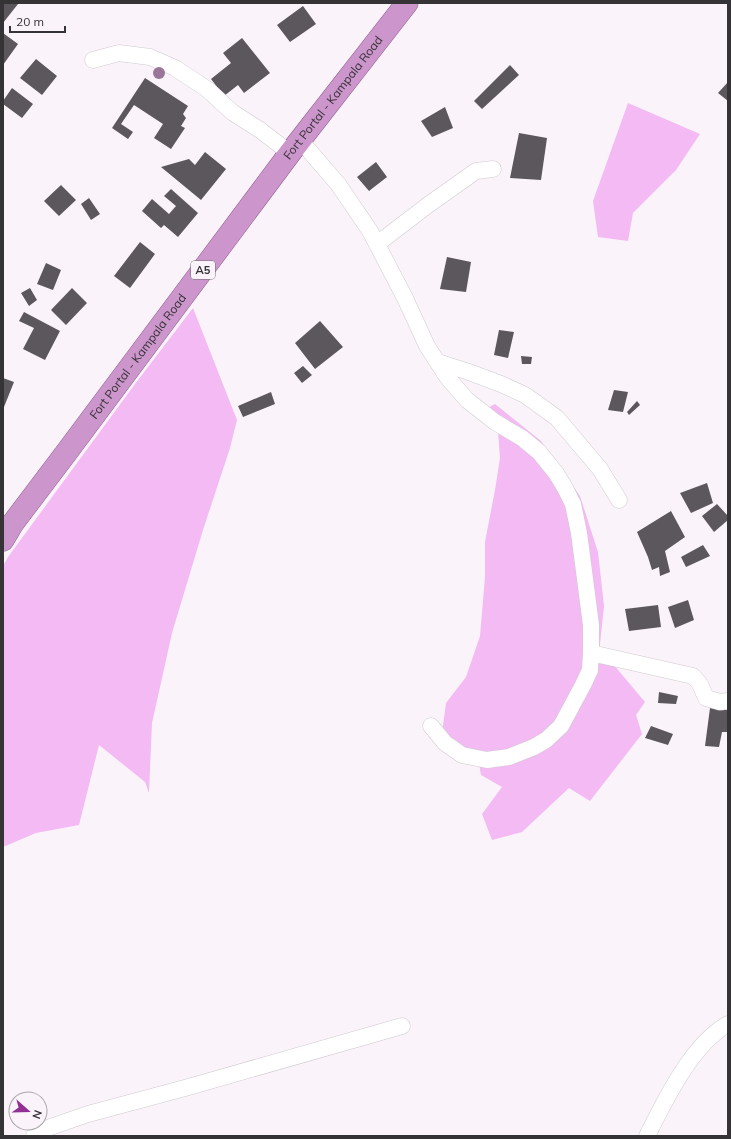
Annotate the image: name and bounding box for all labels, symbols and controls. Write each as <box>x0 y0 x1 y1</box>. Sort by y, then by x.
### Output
scale bar <box>10 8 65 34</box>
text: 20 m <box>16 14 44 29</box>
street label: Fort Portal - Kampala Road <box>280 33 386 162</box>
road number: A5 <box>191 261 215 279</box>
street label: Fort Portal - Kampala Road <box>86 291 189 422</box>
north arrow <box>8 1091 48 1131</box>
text: N <box>29 1108 45 1121</box>

